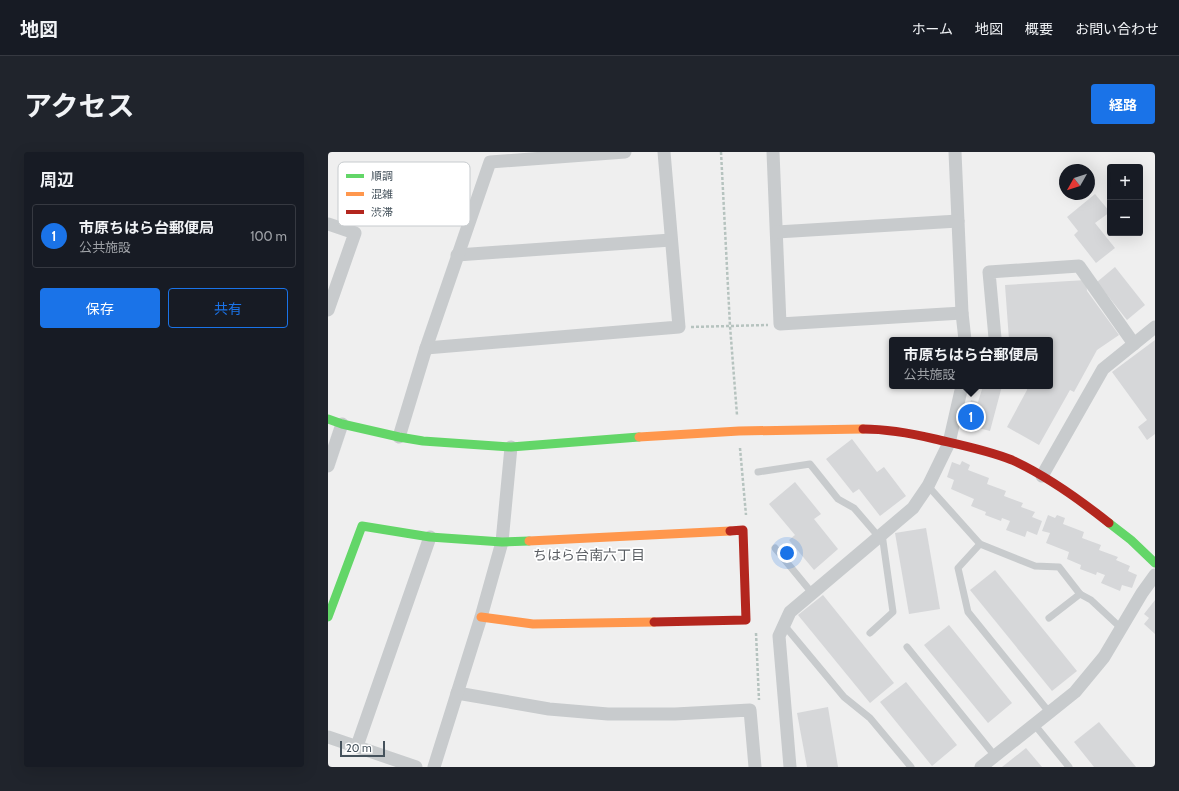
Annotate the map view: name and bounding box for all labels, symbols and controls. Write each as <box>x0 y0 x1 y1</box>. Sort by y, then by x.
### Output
text: 地図 <box>20 18 58 41</box>
text: ホーム <box>911 20 953 38</box>
text: 地図 <box>975 20 1003 38</box>
text: 概要 <box>1025 20 1053 38</box>
text: お問い合わせ <box>1075 20 1159 38</box>
button: 経路 <box>1091 84 1155 124</box>
text: アクセス <box>24 89 135 123</box>
legend <box>338 162 470 226</box>
north arrow <box>1059 164 1095 200</box>
map controls <box>1107 164 1143 236</box>
button: + <box>1107 164 1143 200</box>
text: 順調 <box>371 169 393 183</box>
text: 周辺 <box>40 170 74 190</box>
text: 混雑 <box>371 187 393 201</box>
button: − <box>1107 200 1143 236</box>
text: 渋滞 <box>371 205 393 219</box>
text: 市原ちはら台郵便局 <box>79 219 214 237</box>
text: 1 <box>52 228 56 244</box>
text: 100 m <box>250 228 287 244</box>
text: 公共施設 <box>79 239 131 255</box>
button: 保存 <box>40 288 160 328</box>
button: 共有 <box>168 288 288 328</box>
popup <box>889 337 1053 389</box>
text: 市原ちはら台郵便局 <box>903 346 1039 364</box>
text: 公共施設 <box>903 366 956 382</box>
pin: 1 <box>958 402 984 432</box>
your location <box>777 543 797 563</box>
district label: ちはら台南六丁目 <box>533 546 645 564</box>
scale bar <box>340 739 385 758</box>
text: 20 m <box>346 741 372 755</box>

